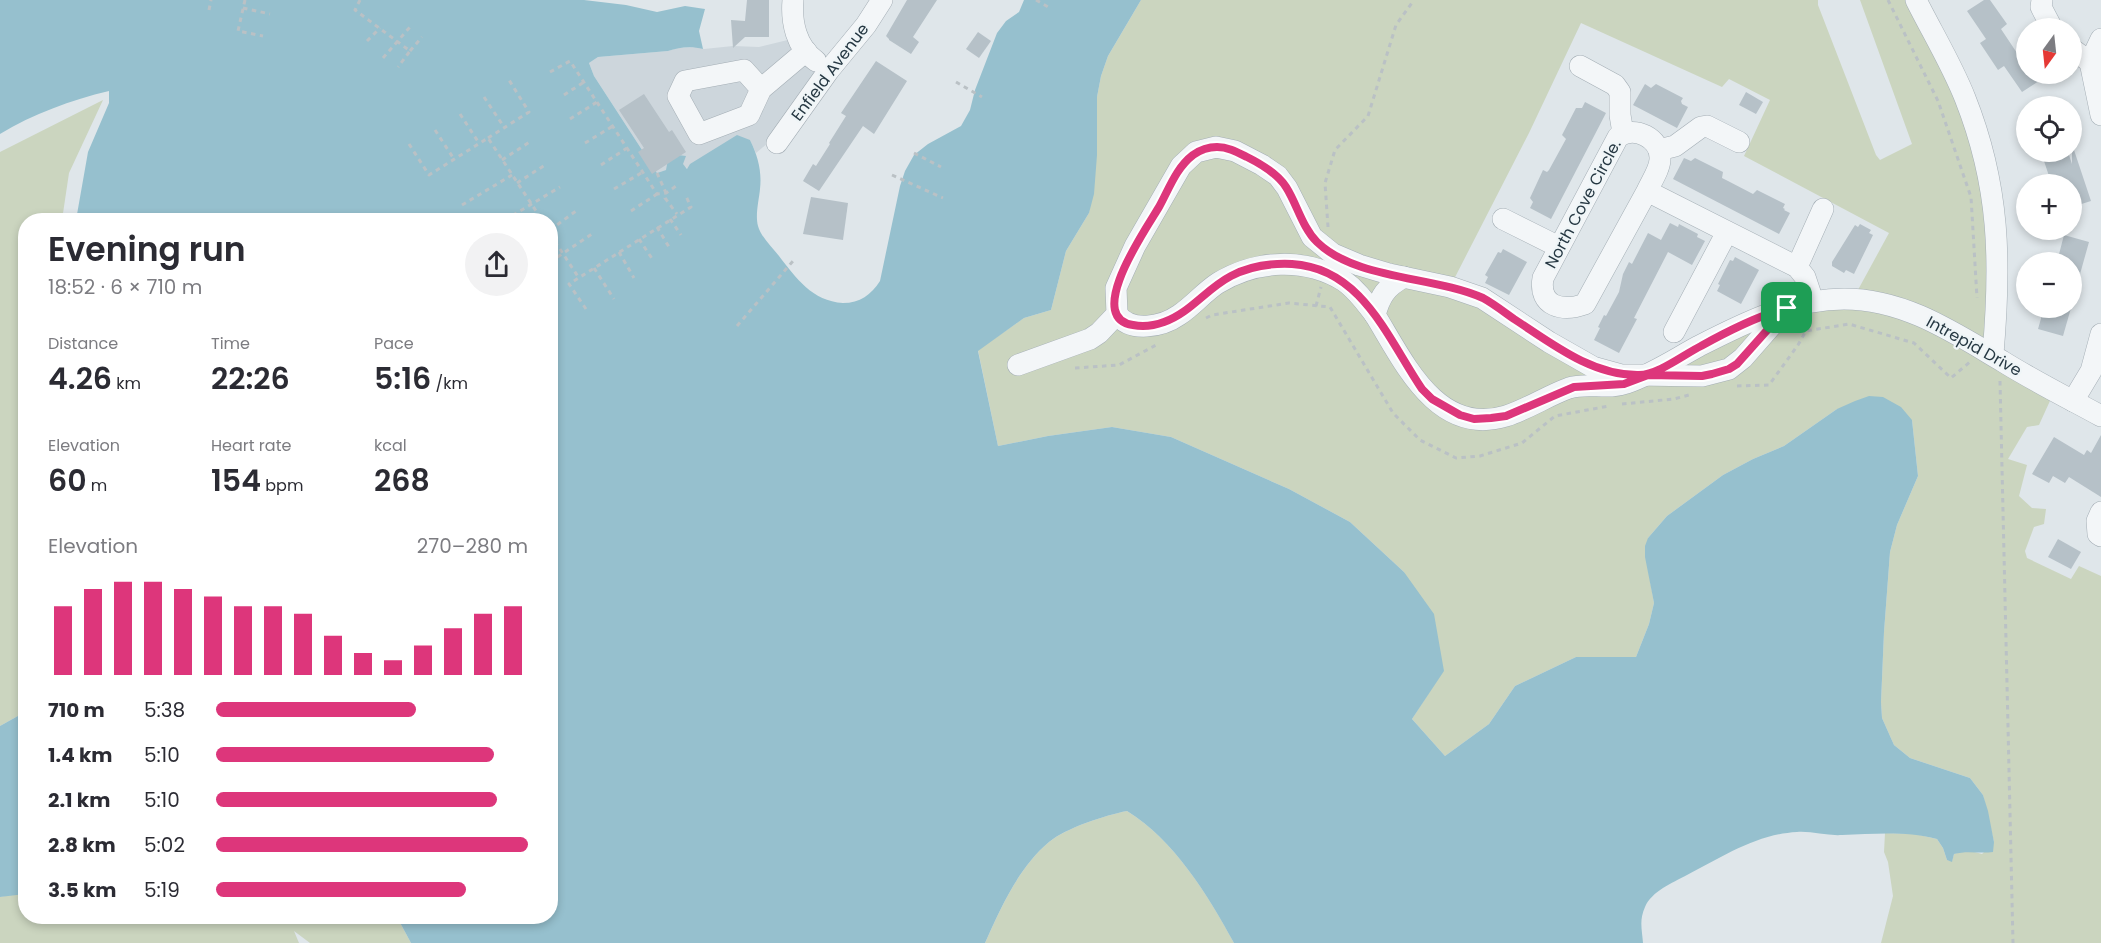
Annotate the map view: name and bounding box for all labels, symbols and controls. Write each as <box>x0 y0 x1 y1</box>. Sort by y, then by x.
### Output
street label: Enfield Avenue <box>786 18 874 126</box>
north arrow <box>2016 18 2082 84</box>
map controls <box>2016 18 2082 318</box>
button: locate <box>2016 96 2082 162</box>
street label: North Cove Circle. <box>1539 136 1627 272</box>
button: + <box>2016 174 2082 240</box>
text: Evening run <box>48 226 246 273</box>
button: share <box>465 233 528 296</box>
button: − <box>2016 252 2082 318</box>
text: 18:52 · 6 × 710 m <box>48 273 202 301</box>
pin <box>1761 282 1812 333</box>
icon: arrive <box>1770 291 1803 324</box>
street label: Intrepid Drive <box>1922 310 2026 382</box>
text: Distance <box>48 332 118 355</box>
text: Time <box>211 332 250 355</box>
text: Pace <box>374 332 414 355</box>
text: 4.26 <box>48 357 112 400</box>
text: 22:26 <box>211 357 290 400</box>
text: 5:16 <box>374 357 431 400</box>
text: km <box>112 372 141 395</box>
text: /km <box>431 372 468 395</box>
text: Elevation <box>48 434 120 457</box>
text: Heart rate <box>211 434 291 457</box>
text: kcal <box>374 434 407 457</box>
text: 60 <box>48 459 87 502</box>
text: 154 <box>211 459 261 502</box>
text: 268 <box>374 459 430 502</box>
text: m <box>87 474 107 497</box>
text: bpm <box>261 474 303 497</box>
text: Elevation <box>48 532 138 560</box>
text: 270–280 m <box>417 532 528 560</box>
text: 710 m <box>48 696 105 724</box>
text: 5:38 <box>144 696 185 724</box>
text: 1.4 km <box>48 741 112 769</box>
text: 5:10 <box>144 741 180 769</box>
text: 2.1 km <box>48 786 110 814</box>
text: 5:10 <box>144 786 180 814</box>
text: 2.8 km <box>48 831 116 859</box>
text: 5:02 <box>144 831 185 859</box>
text: 3.5 km <box>48 876 117 904</box>
text: 5:19 <box>144 876 180 904</box>

